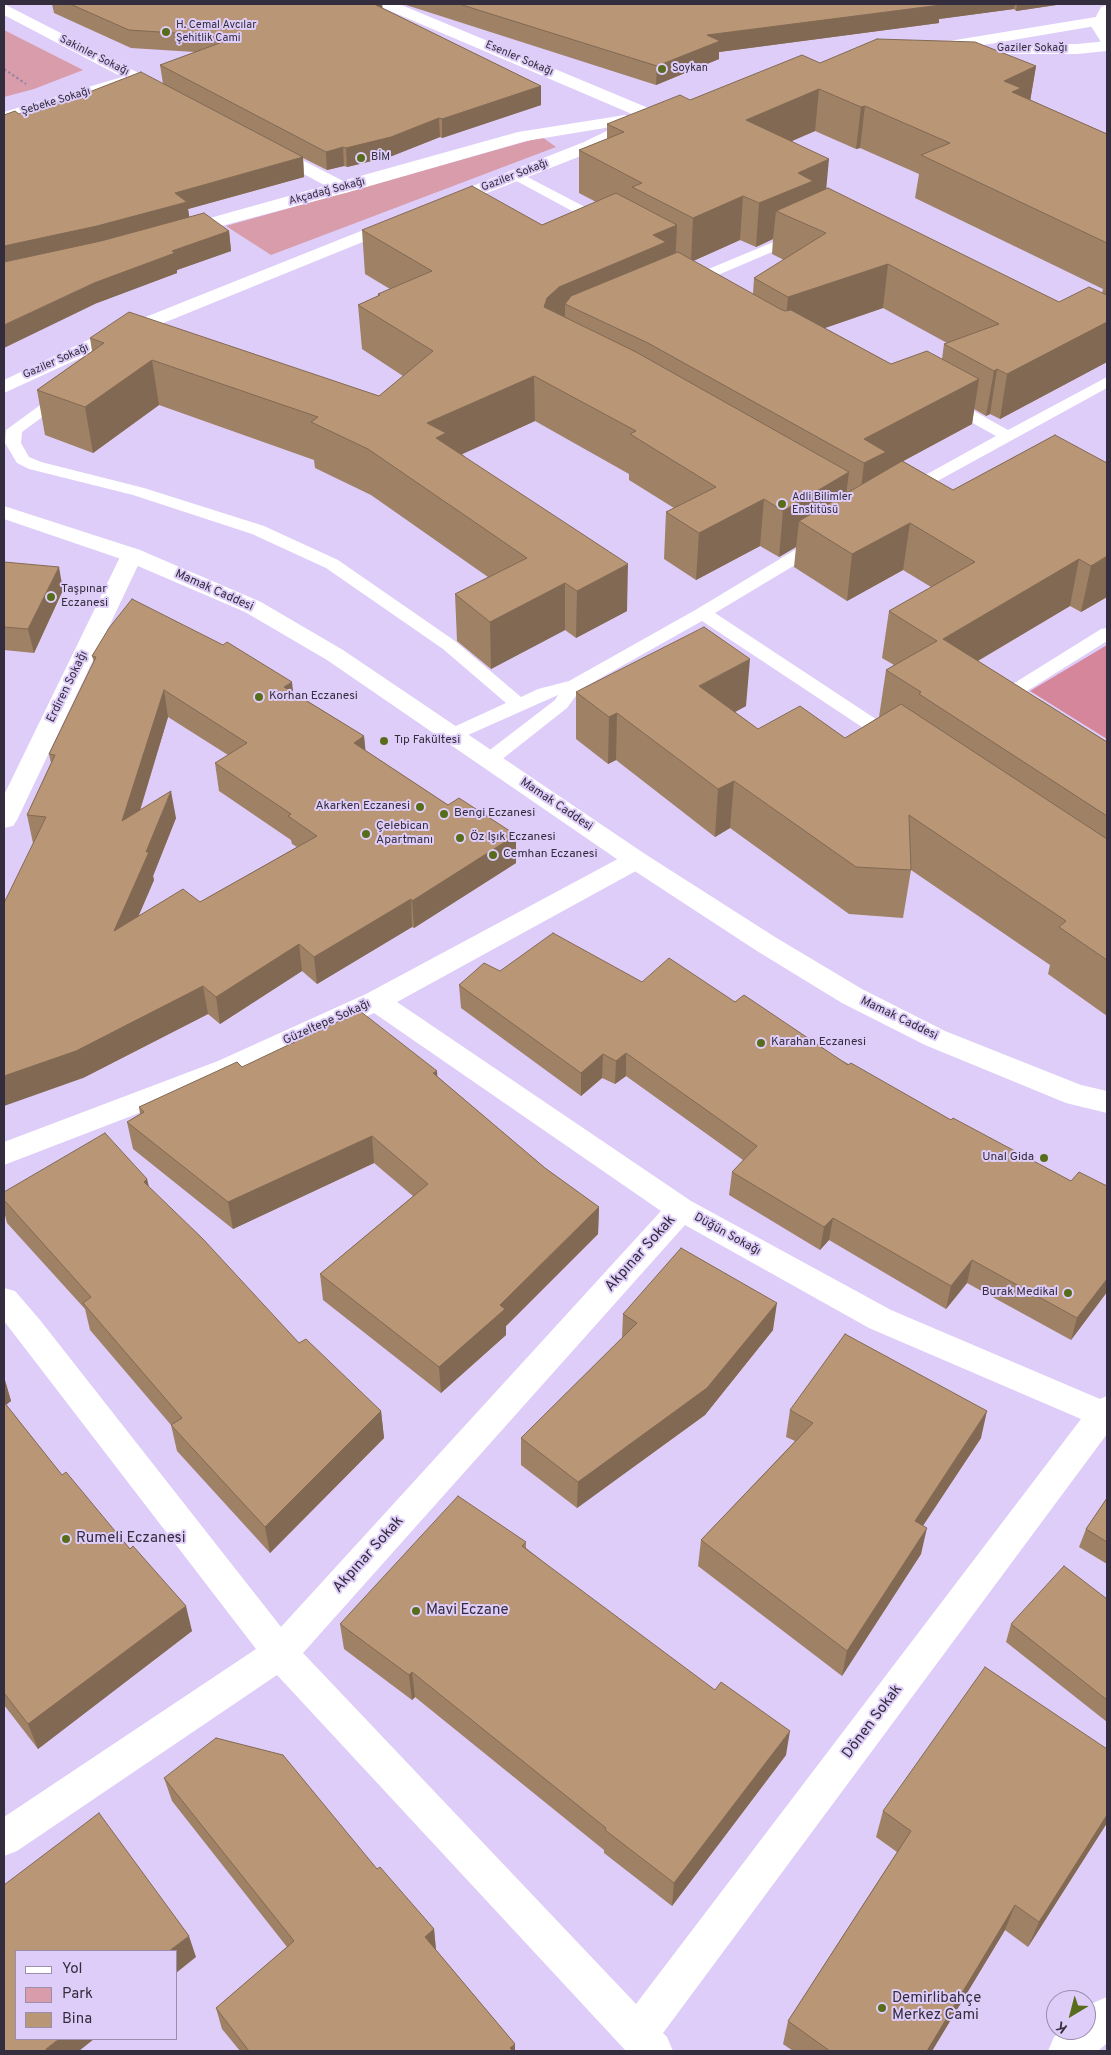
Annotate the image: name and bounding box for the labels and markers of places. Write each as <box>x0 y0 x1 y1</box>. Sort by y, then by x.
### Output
place label: H. Cemal Avcılar Şehitlik Cami <box>176 19 256 45</box>
marker: H. Cemal Avcılar Şehitlik Cami <box>160 26 172 38</box>
place label: Soykan <box>672 62 708 76</box>
marker: Soykan <box>656 63 668 75</box>
place label: BİM <box>371 151 390 165</box>
marker: BİM <box>355 152 367 164</box>
place label: Adli Bilimler Enstitüsü <box>792 491 852 517</box>
marker: Adli Bilimler Enstitüsü <box>776 498 788 510</box>
place label: Taşpınar Eczanesi <box>61 583 108 611</box>
marker: Taşpınar Eczanesi <box>45 591 57 603</box>
place label: Korhan Eczanesi <box>269 690 358 704</box>
marker: Korhan Eczanesi <box>253 691 265 703</box>
place label: Tıp Fakültesi <box>394 734 460 748</box>
marker: Tıp Fakültesi <box>378 735 390 747</box>
place label: Akarken Eczanesi <box>315 800 410 814</box>
marker: Akarken Eczanesi <box>414 801 426 813</box>
place label: Bengi Eczanesi <box>454 807 535 821</box>
marker: Bengi Eczanesi <box>438 808 450 820</box>
place label: Çelebican Apartmanı <box>376 820 433 848</box>
marker: Çelebican Apartmanı <box>360 828 372 840</box>
place label: Öz Işık Eczanesi <box>470 831 556 845</box>
marker: Öz Işık Eczanesi <box>454 832 466 844</box>
place label: Cemhan Eczanesi <box>503 848 598 862</box>
marker: Cemhan Eczanesi <box>487 849 499 861</box>
place label: Karahan Eczanesi <box>771 1036 866 1050</box>
marker: Karahan Eczanesi <box>755 1037 767 1049</box>
place label: Unal Gida <box>982 1151 1034 1165</box>
marker: Unal Gida <box>1038 1152 1050 1164</box>
place label: Burak Medikal <box>982 1286 1058 1300</box>
marker: Burak Medikal <box>1062 1287 1074 1299</box>
place label: Rumeli Eczanesi <box>76 1530 185 1548</box>
marker: Rumeli Eczanesi <box>60 1533 72 1545</box>
place label: Mavi Eczane <box>426 1602 509 1620</box>
marker: Mavi Eczane <box>410 1605 422 1617</box>
place label: Demirlibahçe Merkez Cami <box>892 1990 981 2025</box>
marker: Demirlibahçe Merkez Cami <box>876 2002 888 2014</box>

